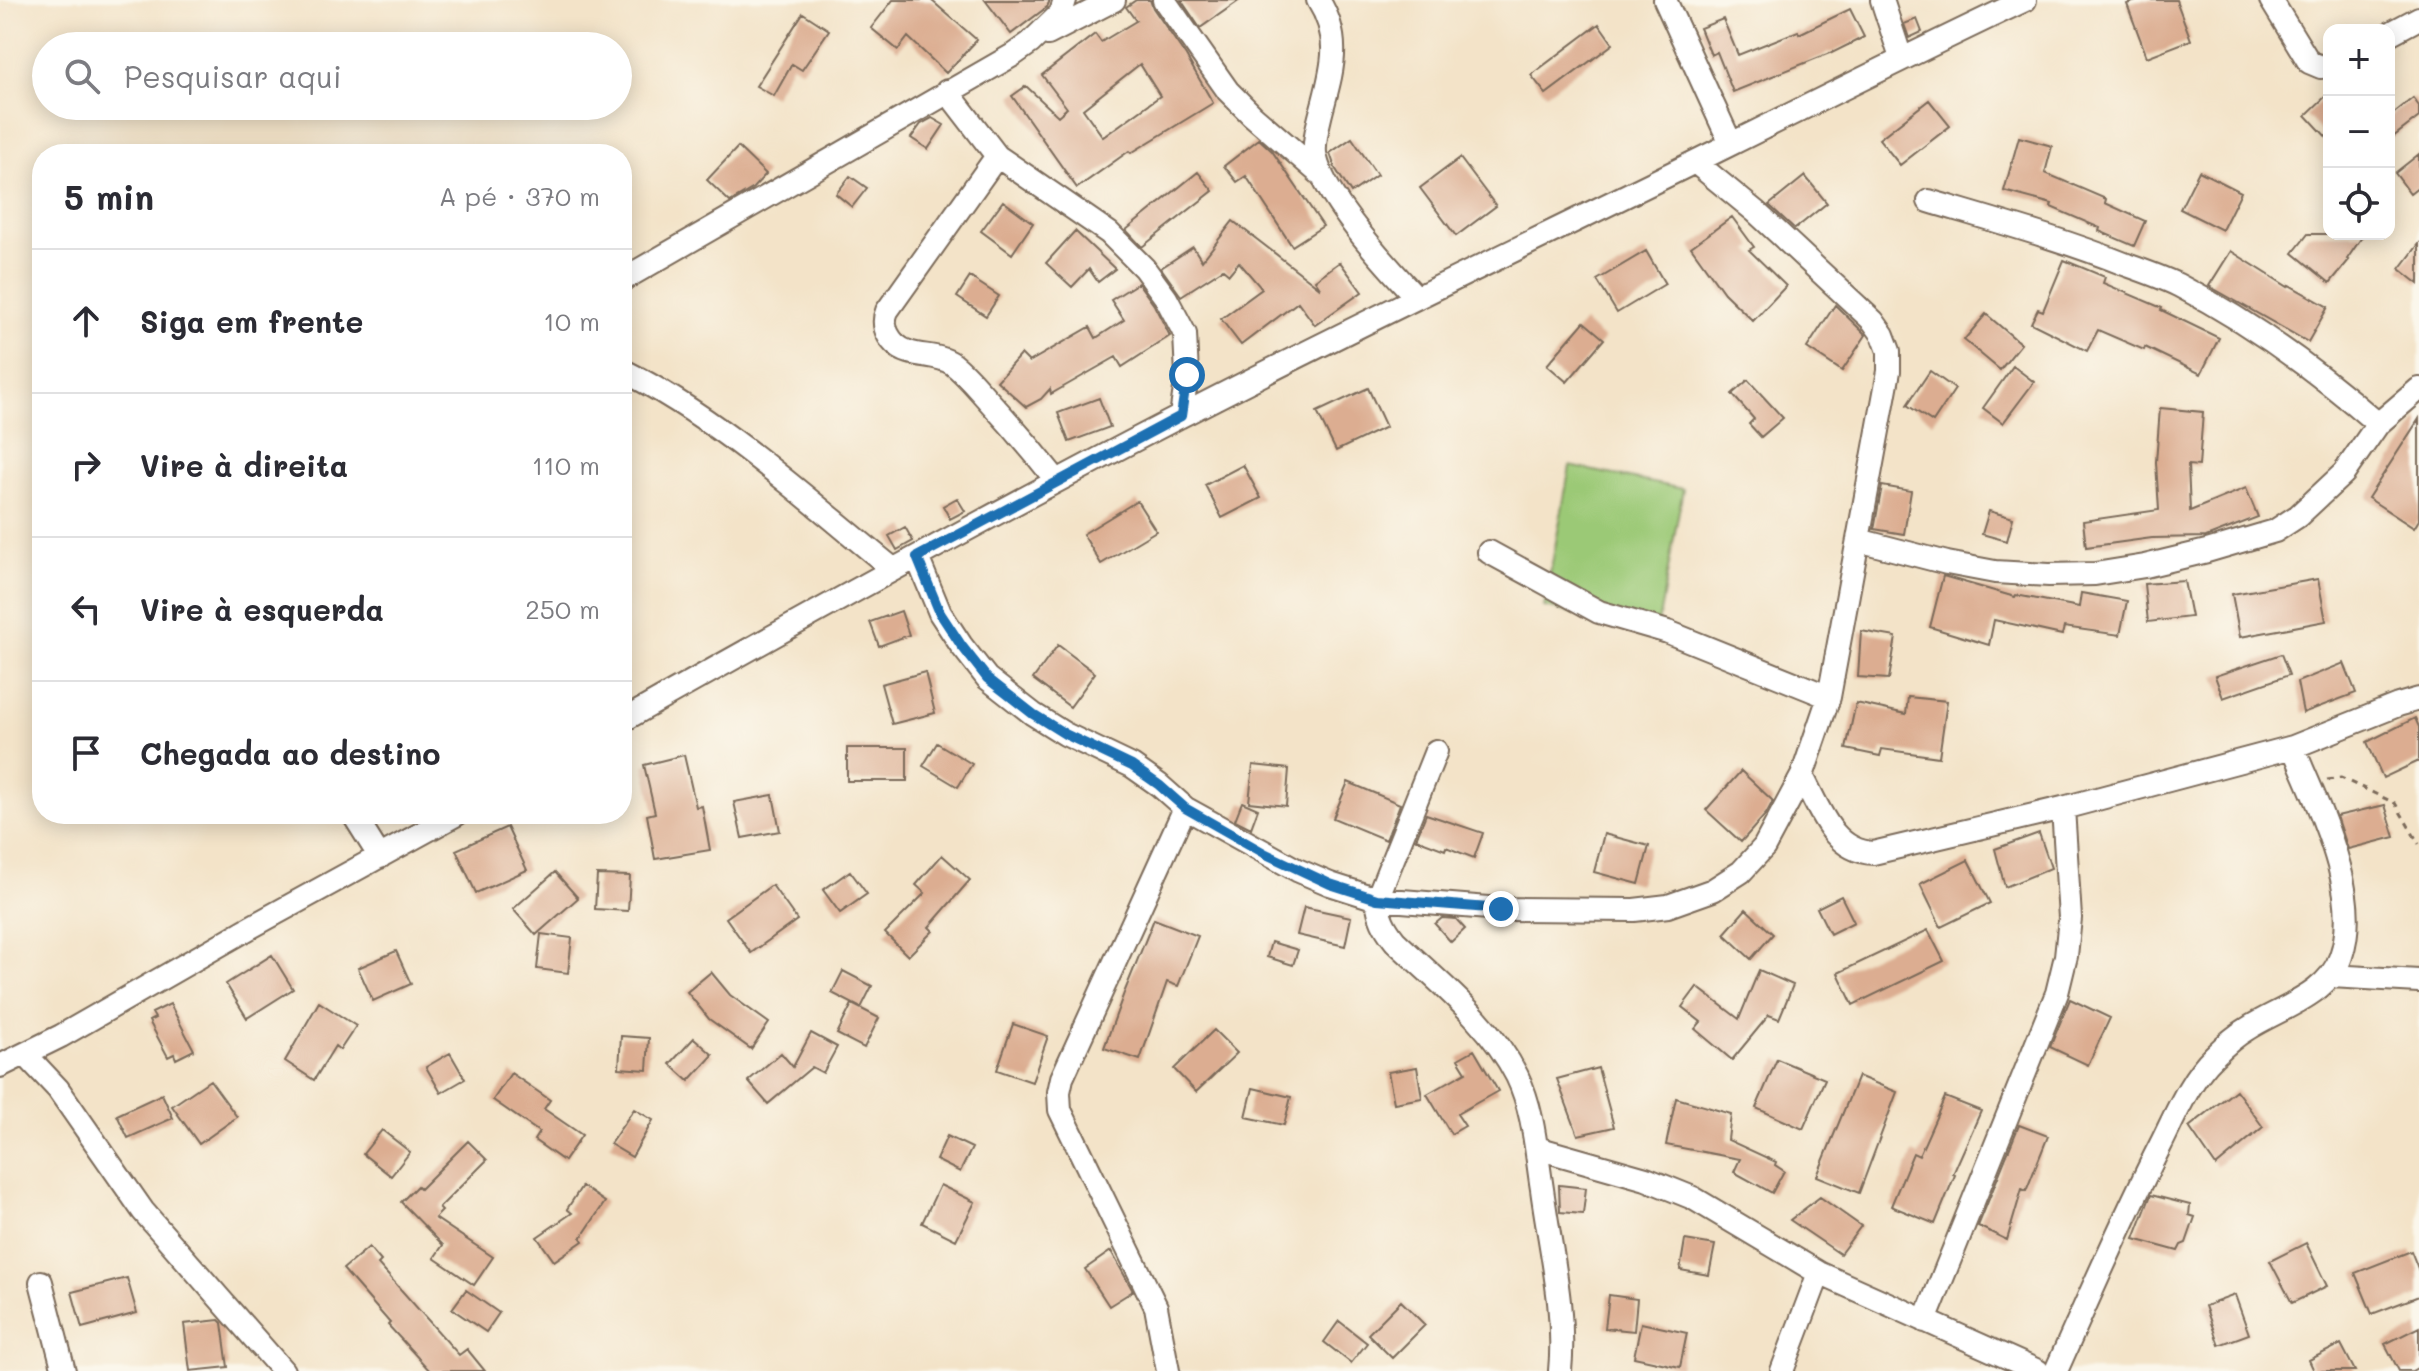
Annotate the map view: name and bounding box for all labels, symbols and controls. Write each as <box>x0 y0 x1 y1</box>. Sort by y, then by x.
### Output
map controls <box>2323 24 2395 240</box>
button: + <box>2323 24 2395 96</box>
search box <box>32 32 632 120</box>
icon: search <box>60 54 104 98</box>
text: Pesquisar aqui <box>124 56 342 96</box>
button: − <box>2323 96 2395 168</box>
button: locate <box>2323 168 2395 240</box>
text: 5 min <box>64 174 154 219</box>
text: A pé · 370 m <box>439 179 600 213</box>
icon: ahead <box>64 299 108 343</box>
text: Siga em frente <box>140 301 363 341</box>
text: 10 m <box>543 304 600 338</box>
route start <box>1169 357 1205 393</box>
icon: right <box>64 443 108 487</box>
text: Vire à direita <box>140 445 348 485</box>
text: 110 m <box>532 448 600 482</box>
icon: left <box>64 587 108 631</box>
text: Vire à esquerda <box>140 589 384 629</box>
text: 250 m <box>525 592 600 626</box>
icon: arrive <box>64 731 108 775</box>
text: Chegada ao destino <box>140 733 440 773</box>
route end <box>1483 891 1519 927</box>

